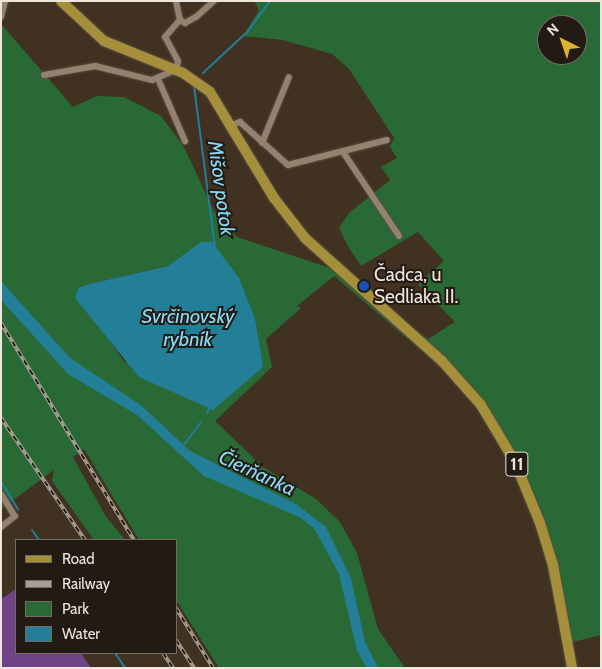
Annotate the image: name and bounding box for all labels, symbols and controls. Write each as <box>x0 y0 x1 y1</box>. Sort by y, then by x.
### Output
north arrow <box>537 15 587 65</box>
text: N <box>543 19 562 39</box>
water label: Mišov potok <box>202 139 240 237</box>
place label: Čadca, u Sedliaka II. <box>374 264 458 308</box>
marker: Čadca, u Sedliaka II. <box>358 280 370 292</box>
water label: Svrčinovský rybník <box>142 304 234 351</box>
water label: Čierňanka <box>215 445 299 501</box>
road number: 11 <box>504 448 530 479</box>
legend <box>15 539 178 654</box>
text: Road <box>62 550 95 568</box>
text: Railway <box>62 575 110 593</box>
text: Park <box>62 600 89 618</box>
text: Water <box>62 625 100 643</box>

